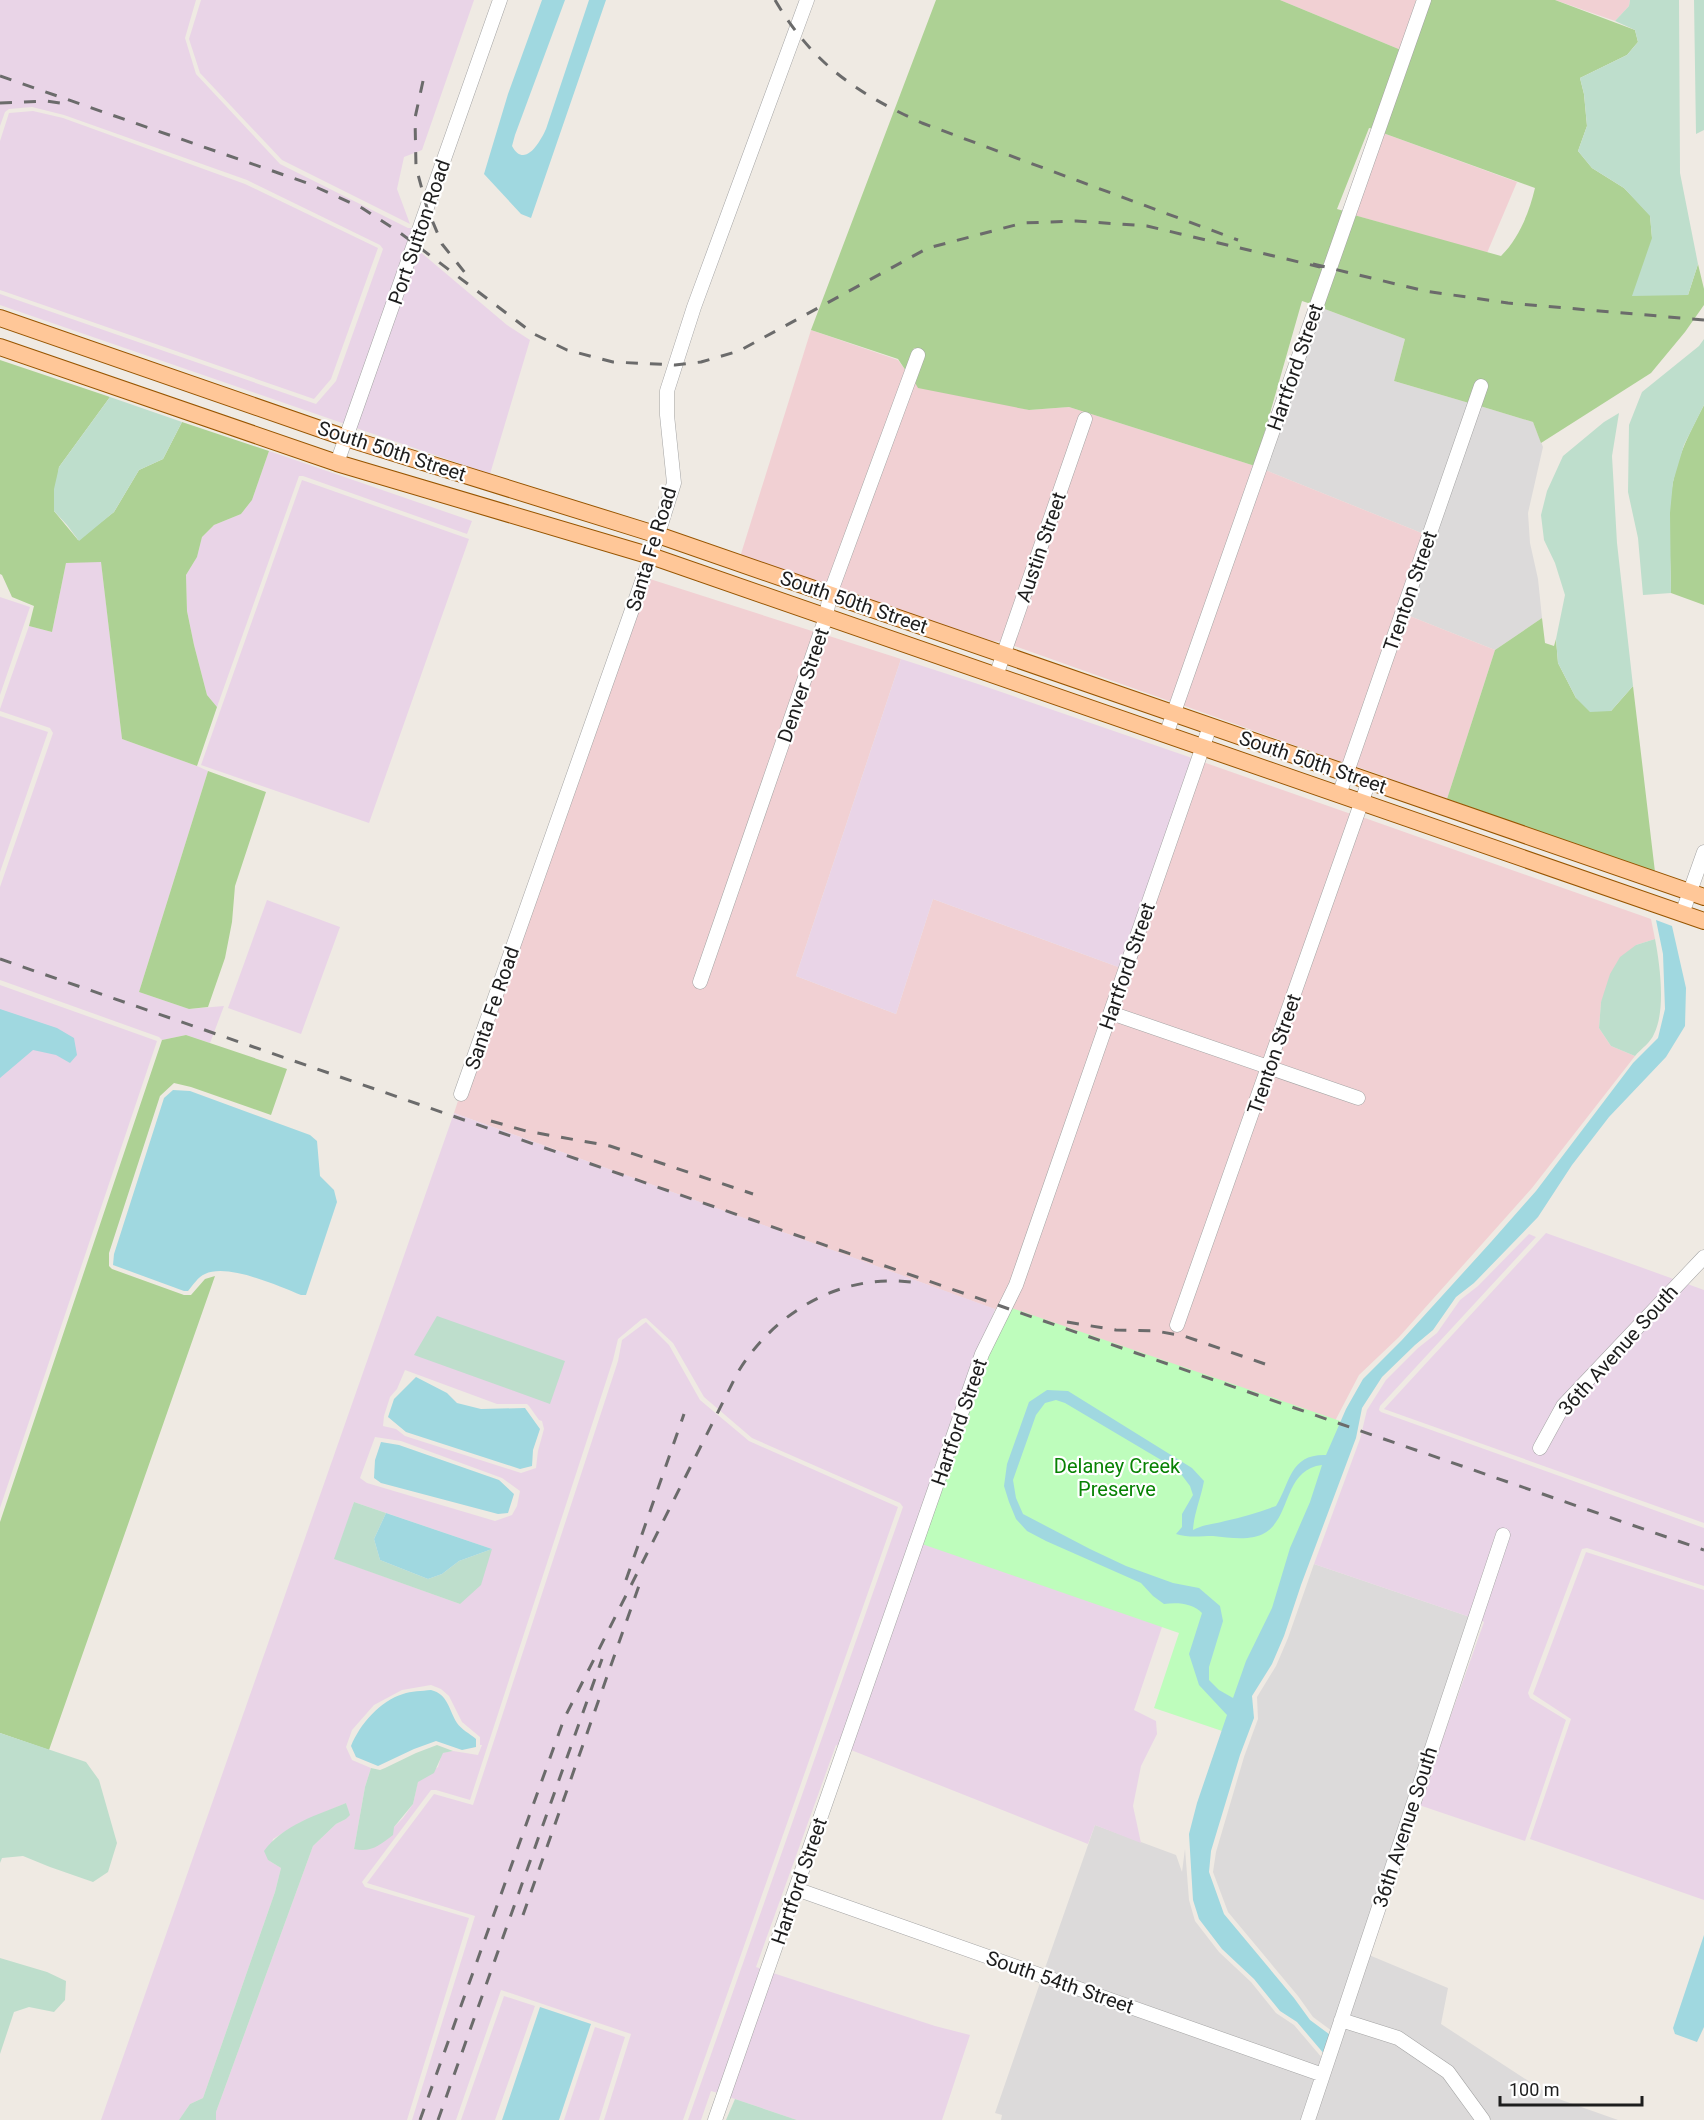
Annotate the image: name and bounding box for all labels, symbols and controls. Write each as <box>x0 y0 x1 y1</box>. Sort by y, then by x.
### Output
street label: Port Sutton Road <box>383 156 455 308</box>
street label: Hartford Street <box>1262 300 1328 434</box>
street label: South 50th Street <box>315 416 469 486</box>
street label: Santa Fe Road <box>621 484 681 614</box>
street label: Austin Street <box>1011 489 1071 605</box>
street label: Trenton Street <box>1378 528 1442 654</box>
street label: South 50th Street <box>777 565 931 639</box>
street label: Denver Street <box>772 625 834 745</box>
street label: South 50th Street <box>1236 725 1390 799</box>
street label: Hartford Street <box>1094 899 1160 1033</box>
street label: Santa Fe Road <box>460 943 524 1073</box>
street label: Trenton Street <box>1242 991 1306 1117</box>
street label: 36th Avenue South <box>1553 1280 1683 1420</box>
street label: Hartford Street <box>926 1355 992 1489</box>
park label: Delaney Creek Preserve <box>1054 1454 1181 1501</box>
street label: 36th Avenue South <box>1368 1744 1442 1910</box>
street label: Hartford Street <box>766 1814 832 1948</box>
street label: South 54th Street <box>983 1945 1137 2019</box>
scale bar <box>1500 2069 1642 2107</box>
text: 100 m <box>1509 2079 1560 2100</box>

